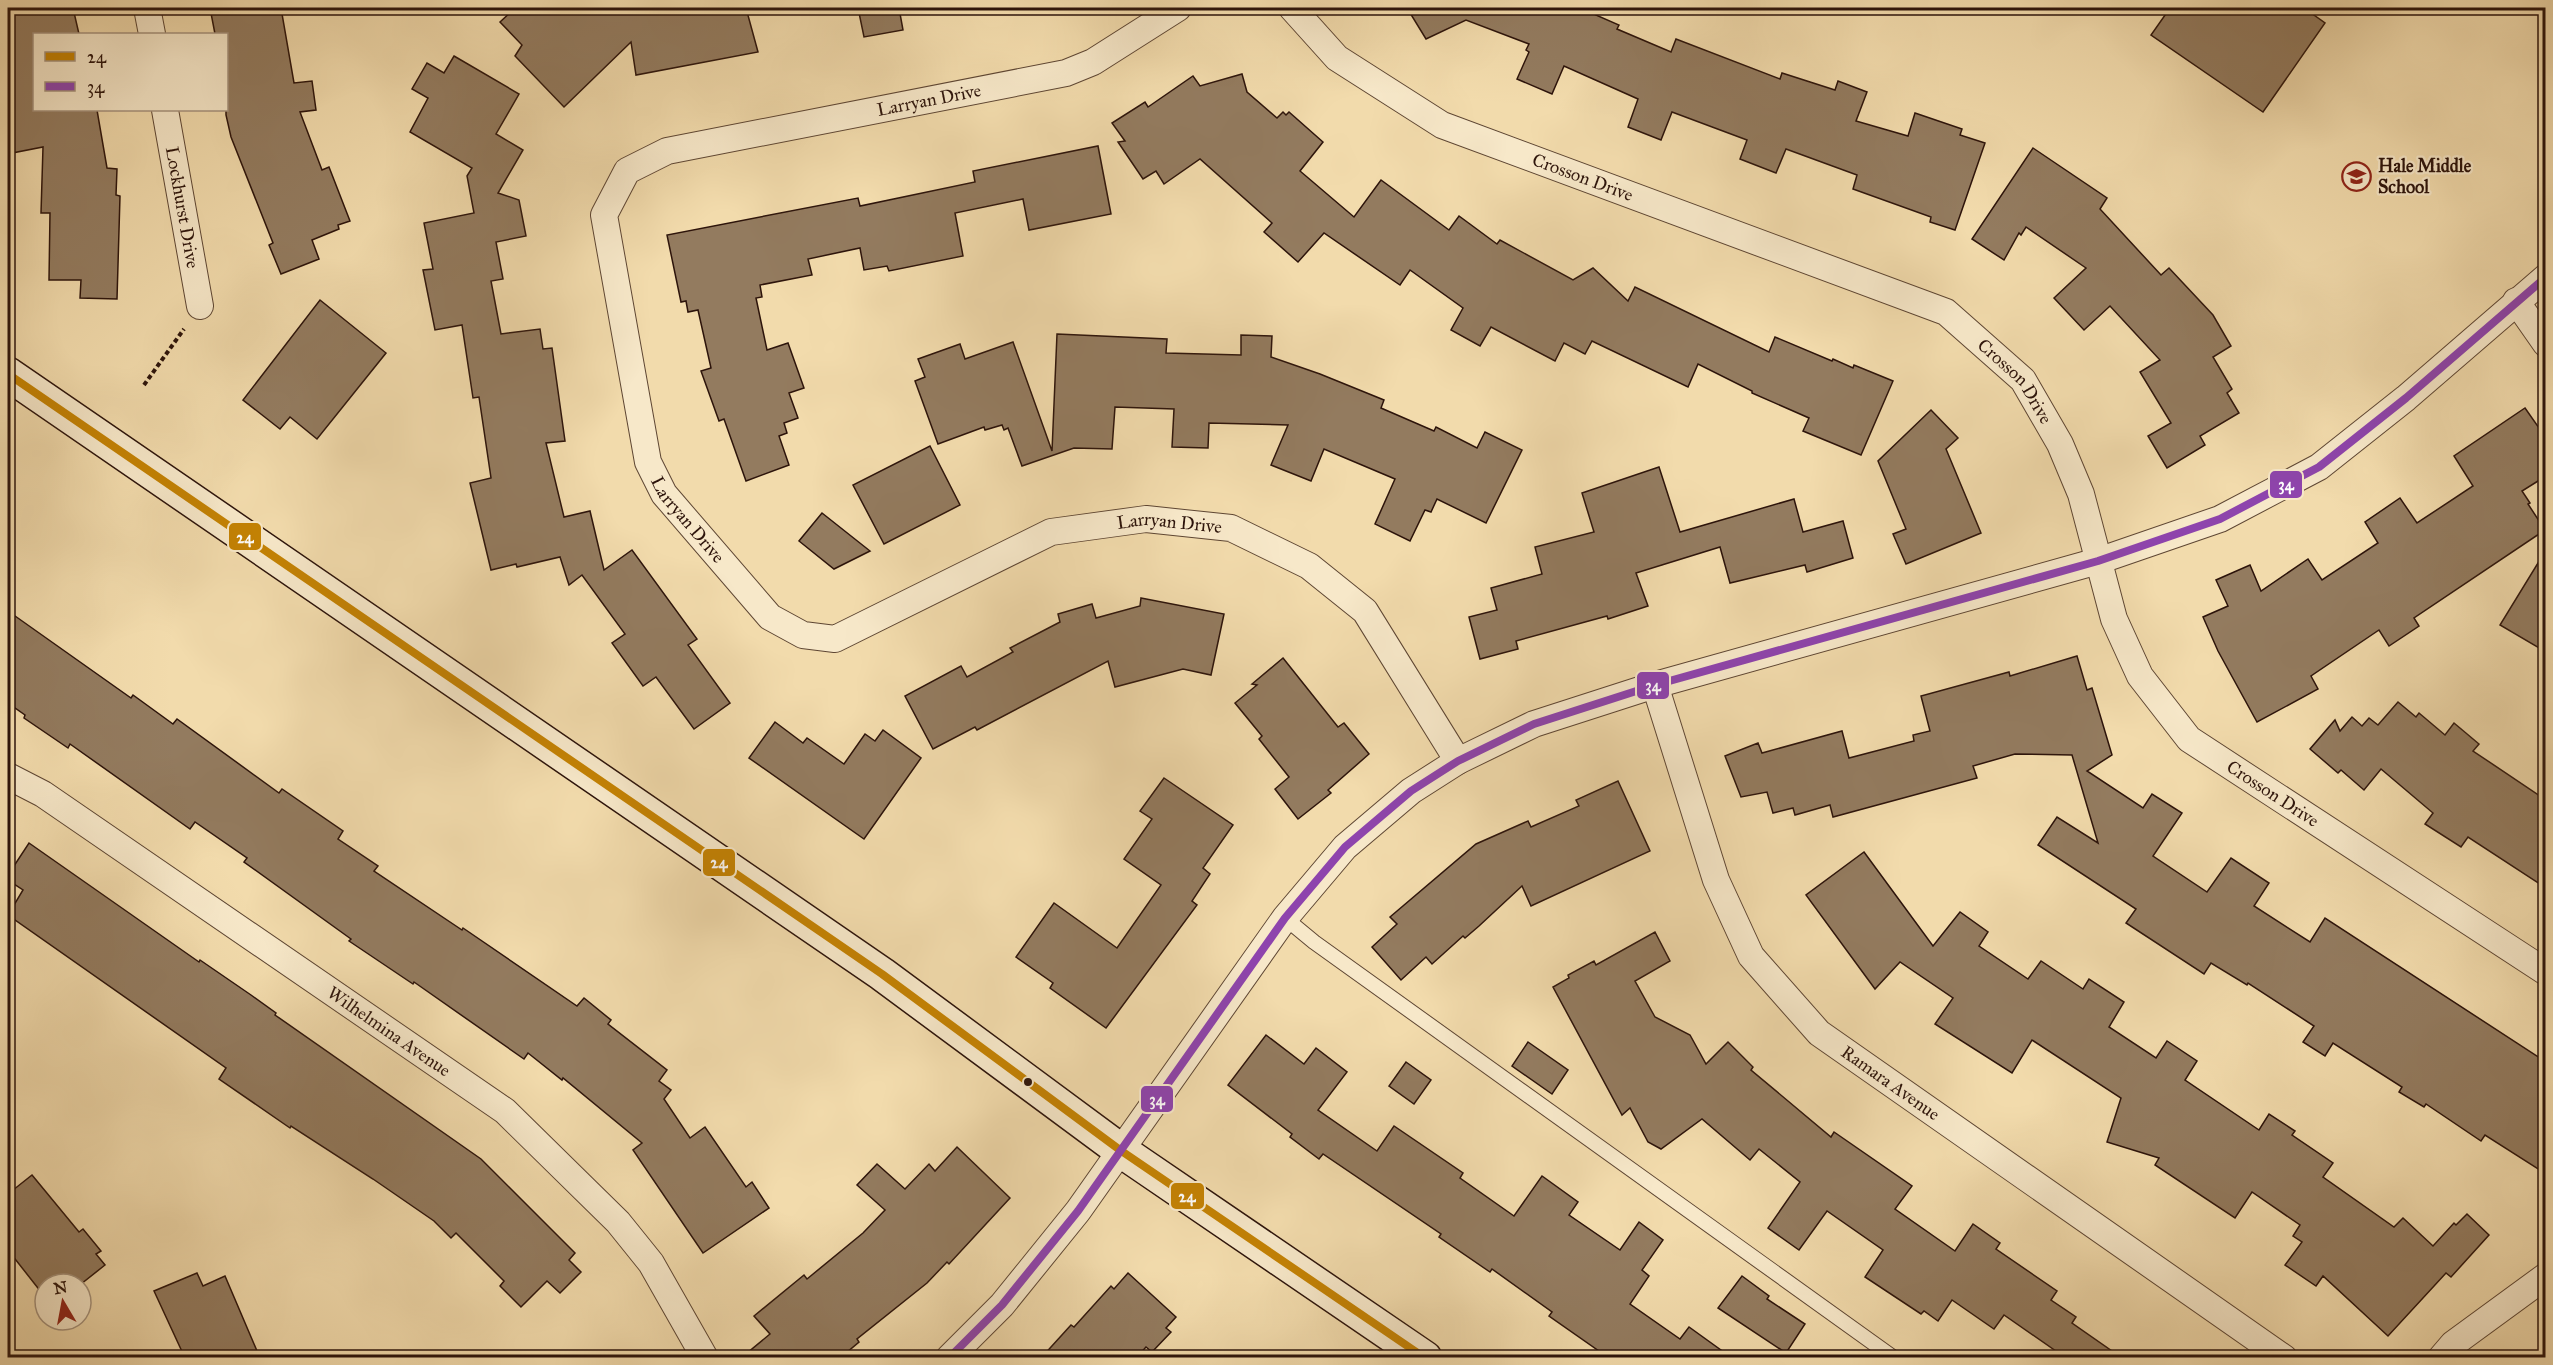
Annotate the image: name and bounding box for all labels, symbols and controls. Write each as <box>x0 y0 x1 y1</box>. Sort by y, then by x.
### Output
legend <box>33 33 228 111</box>
text: 24 <box>87 46 107 68</box>
text: 34 <box>87 76 105 98</box>
street label: Larryan Drive <box>875 79 983 121</box>
street label: Lockhurst Drive <box>161 145 204 270</box>
street label: Crosson Drive <box>1529 149 1636 206</box>
place label: Hale Middle School <box>2378 155 2472 198</box>
school or university icon: Hale Middle School <box>2341 160 2373 192</box>
street label: Crosson Drive <box>1973 334 2057 428</box>
line badge: 34 <box>2269 470 2303 499</box>
street label: Larryan Drive <box>646 473 729 567</box>
text: 34 <box>2278 475 2295 495</box>
street label: Larryan Drive <box>1115 508 1223 538</box>
line badge: 24 <box>228 522 262 551</box>
text: 24 <box>237 528 254 548</box>
line badge: 34 <box>1636 671 1670 700</box>
text: 34 <box>1645 676 1662 696</box>
street label: Crosson Drive <box>2222 756 2323 832</box>
line badge: 24 <box>702 848 736 877</box>
text: 24 <box>711 853 728 873</box>
street label: Wilhelmina Avenue <box>323 981 455 1081</box>
street label: Ramara Avenue <box>1837 1041 1944 1125</box>
unlabelled marker <box>1022 1076 1034 1088</box>
line badge: 34 <box>1140 1085 1174 1113</box>
text: 34 <box>1149 1090 1166 1110</box>
line badge: 24 <box>1170 1182 1205 1210</box>
text: 24 <box>1179 1187 1196 1207</box>
north arrow <box>33 1272 93 1332</box>
text: N <box>52 1277 69 1298</box>

